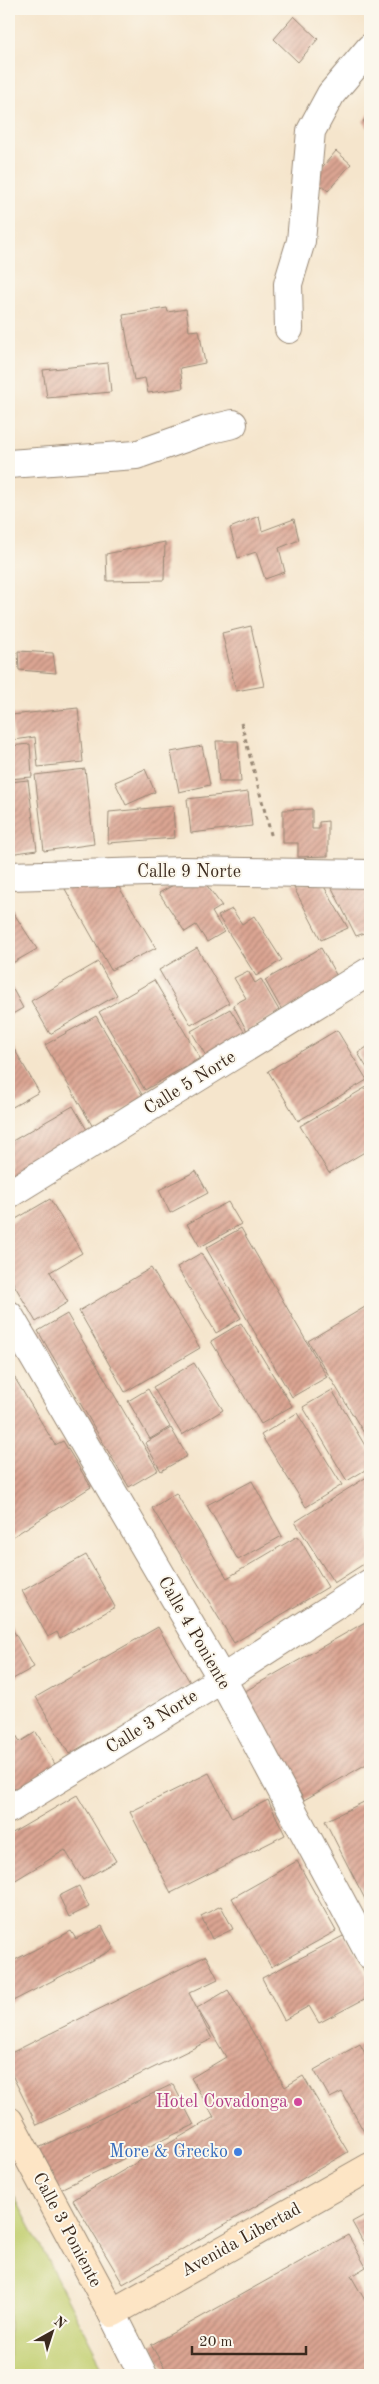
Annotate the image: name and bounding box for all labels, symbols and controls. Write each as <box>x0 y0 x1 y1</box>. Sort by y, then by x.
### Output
street label: Calle 9 Norte <box>137 863 241 881</box>
street label: Calle 5 Norte <box>141 1048 239 1118</box>
street label: Calle 4 Poniente <box>154 1574 234 1692</box>
street label: Calle 3 Norte <box>103 1687 201 1757</box>
place label: Hotel Covadonga <box>156 2093 288 2111</box>
marker: Hotel Covadonga <box>292 2096 304 2108</box>
place label: More & Grecko <box>109 2143 228 2161</box>
marker: More & Grecko <box>232 2146 244 2158</box>
street label: Calle 3 Poniente <box>29 2170 105 2290</box>
street label: Avenida Libertad <box>178 2200 304 2280</box>
north arrow <box>28 2306 78 2356</box>
text: N <box>51 2314 68 2332</box>
scale bar <box>192 2324 305 2356</box>
text: 20 m <box>199 2335 233 2350</box>

